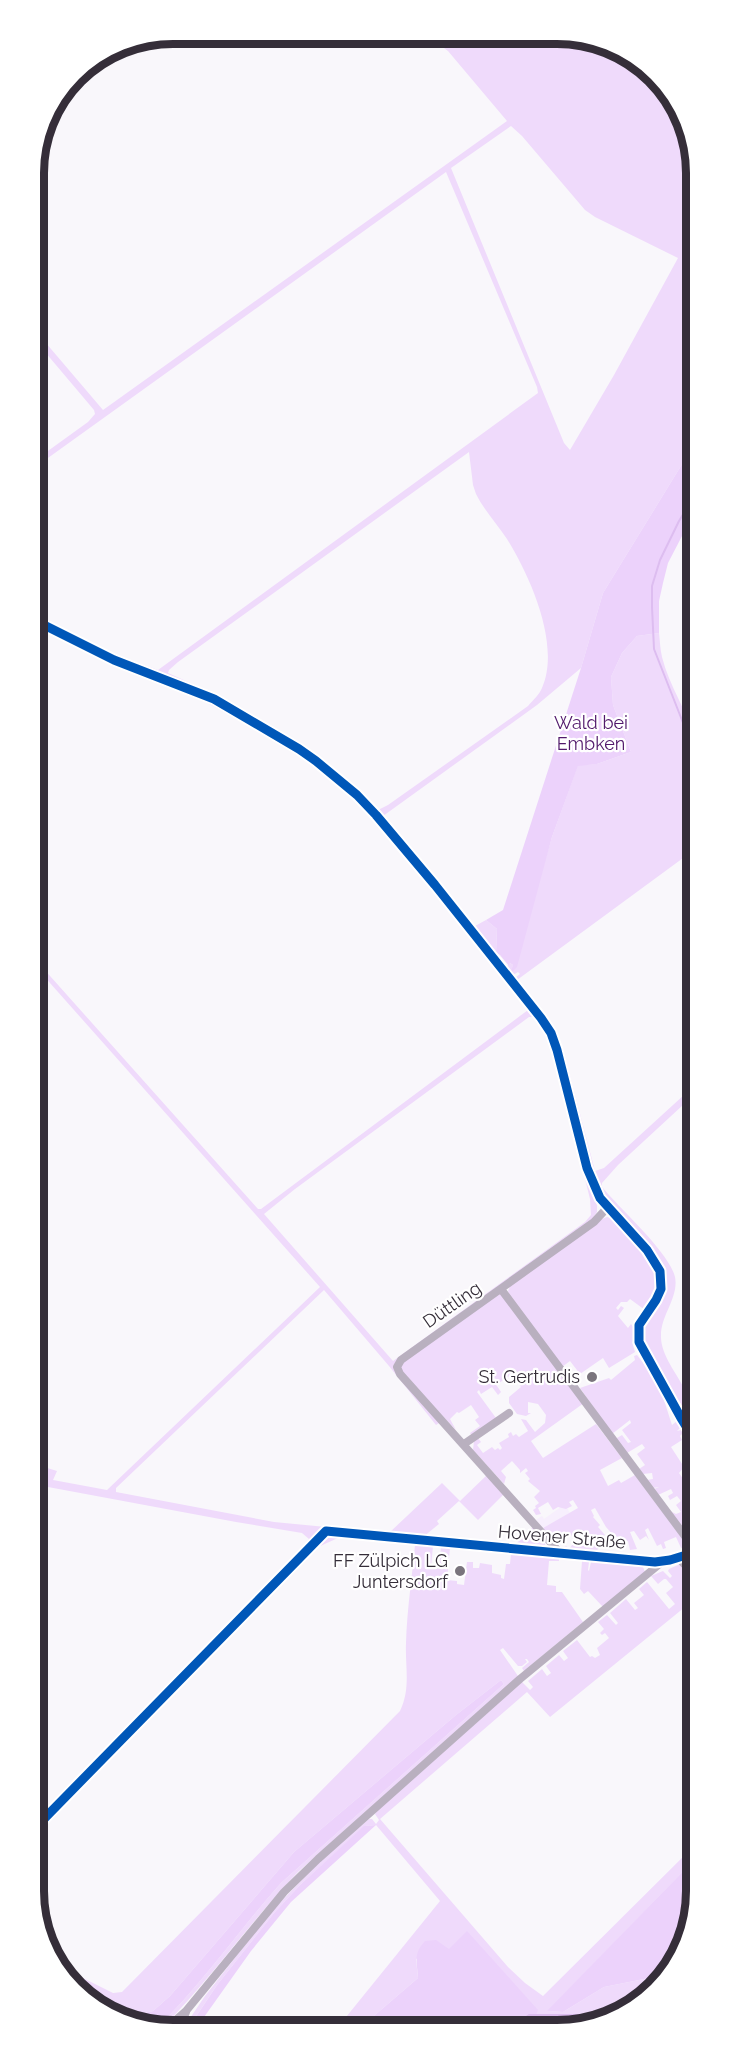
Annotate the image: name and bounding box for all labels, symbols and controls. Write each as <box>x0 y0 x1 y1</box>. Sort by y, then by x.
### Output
park label: Wald bei Embken <box>554 712 628 754</box>
street label: Düttling <box>419 1277 485 1332</box>
place label: St. Gertrudis <box>479 1366 580 1387</box>
marker: St. Gertrudis <box>585 1370 599 1384</box>
street label: Hovener Straße <box>497 1520 627 1553</box>
place label: FF Zülpich LG Juntersdorf <box>333 1550 449 1592</box>
marker: FF Zülpich LG Juntersdorf <box>453 1564 467 1578</box>

